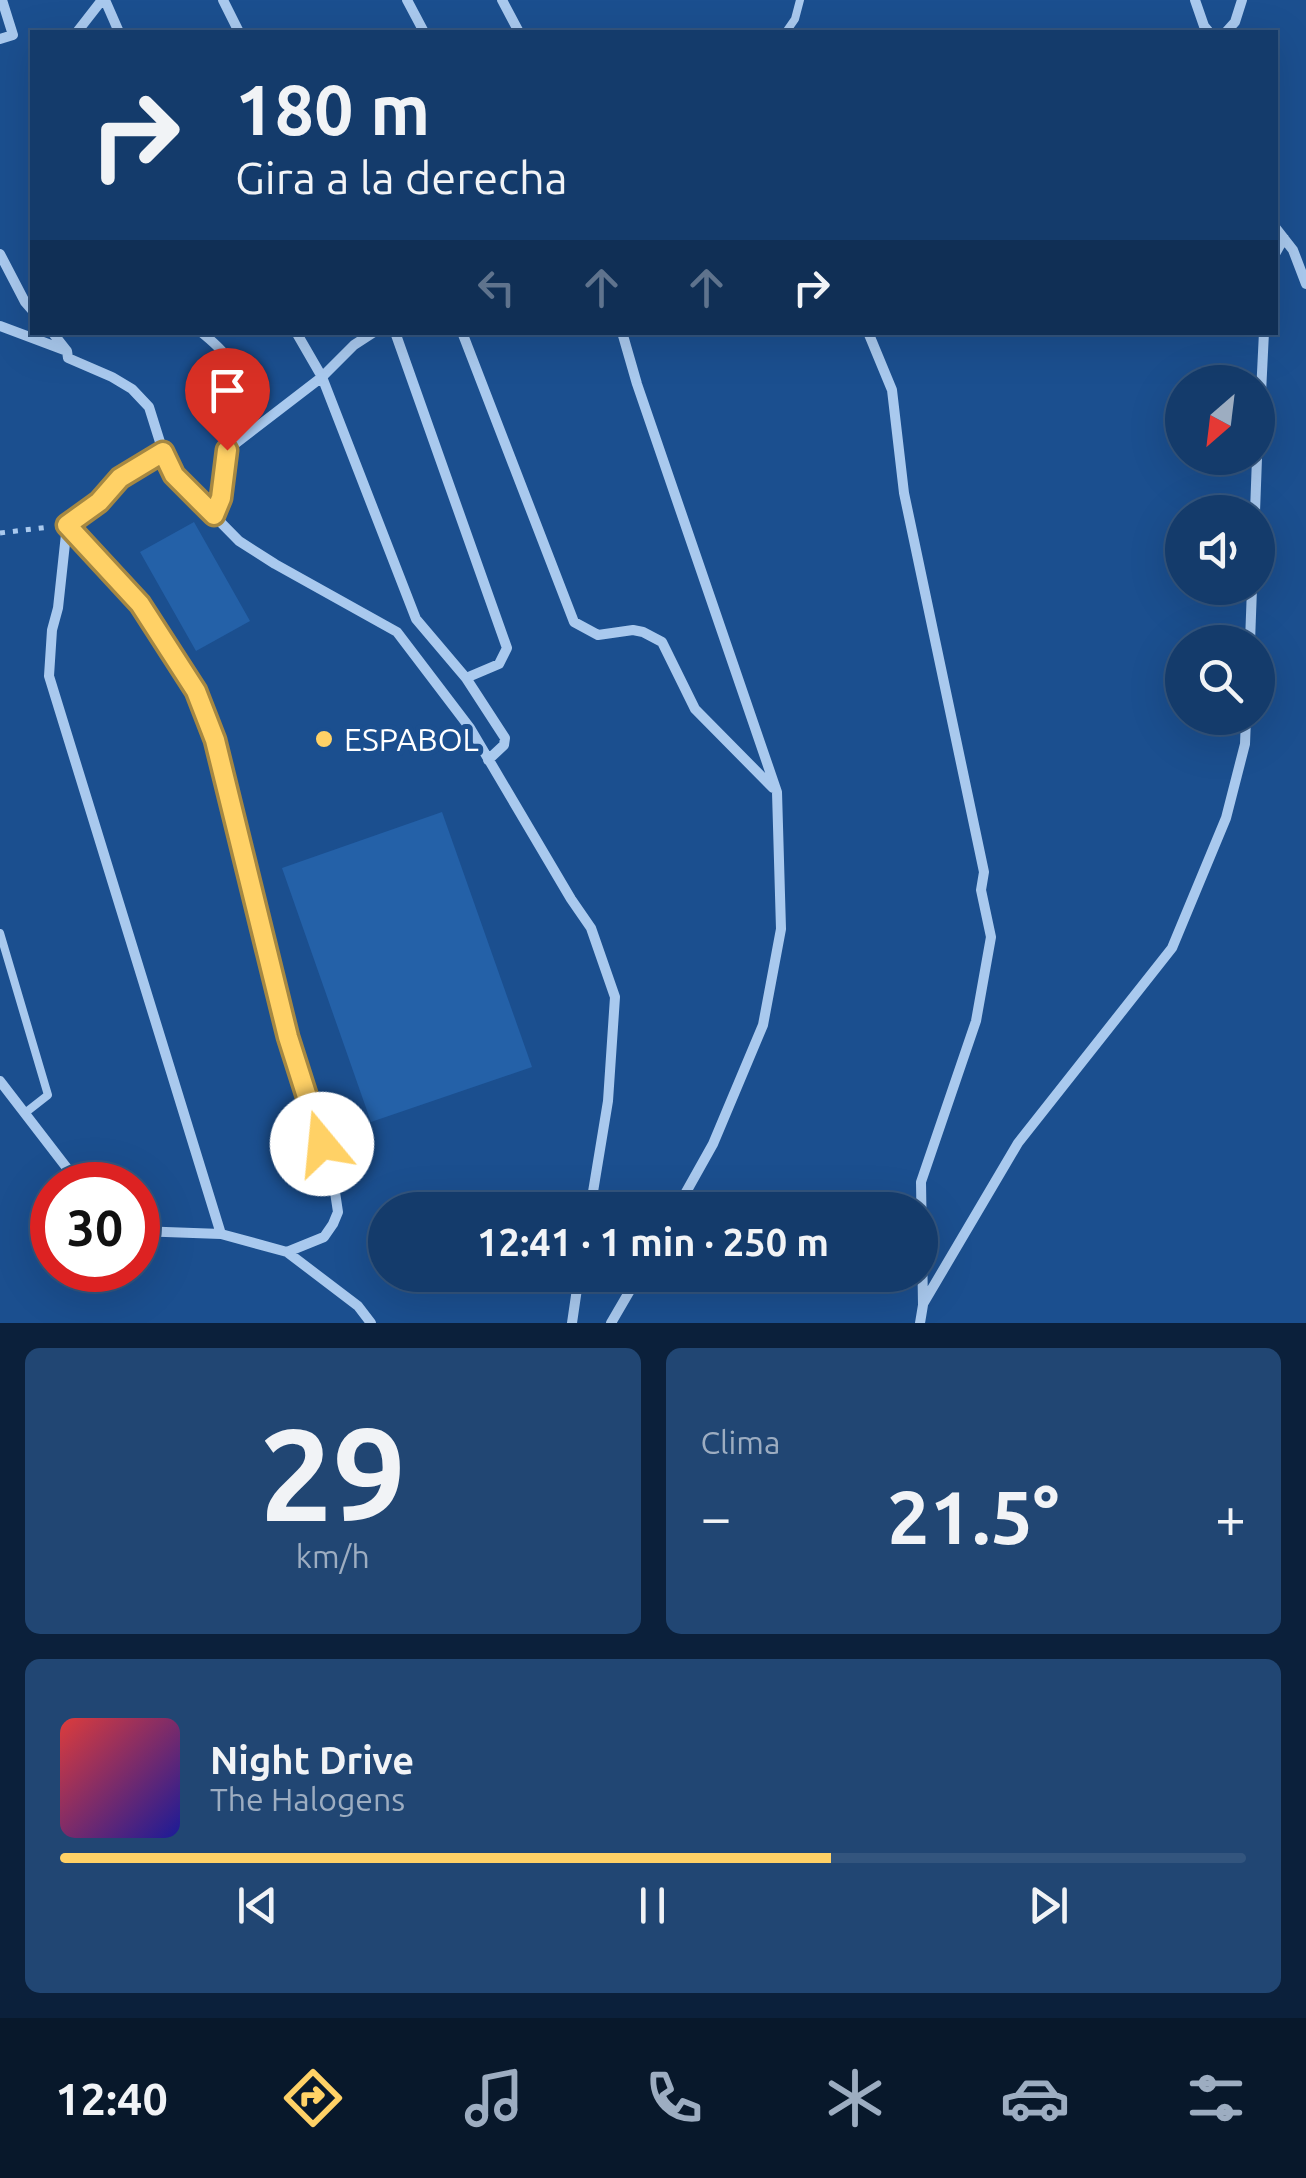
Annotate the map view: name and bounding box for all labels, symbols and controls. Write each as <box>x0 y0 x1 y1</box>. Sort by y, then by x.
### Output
icon: right <box>70 70 200 200</box>
text: 180 m <box>235 70 430 148</box>
text: Gira a la derecha <box>235 152 568 203</box>
icon: left <box>469 260 524 315</box>
icon: ahead <box>574 260 629 315</box>
icon: ahead <box>679 260 734 315</box>
icon: right <box>784 260 839 315</box>
pin <box>185 348 270 451</box>
icon: arrive <box>200 363 255 418</box>
north arrow <box>1165 365 1275 475</box>
map controls <box>1165 365 1275 735</box>
button: sound <box>1165 495 1275 605</box>
button: search <box>1165 625 1275 735</box>
place label: ESPABOL <box>344 721 479 757</box>
marker: ESPABOL <box>313 728 335 750</box>
position arrow <box>270 1092 374 1196</box>
speed limit sign: 30 <box>30 1162 160 1292</box>
text: 12:41 · 1 min · 250 m <box>477 1221 829 1263</box>
text: 29 <box>259 1400 406 1546</box>
text: Clima <box>701 1424 780 1460</box>
text: 21.5° <box>887 1474 1059 1558</box>
text: − <box>701 1486 732 1547</box>
text: + <box>1215 1486 1246 1547</box>
text: km/h <box>296 1538 370 1574</box>
text: Night Drive <box>210 1739 414 1781</box>
text: The Halogens <box>210 1781 405 1817</box>
icon: previous <box>230 1878 285 1933</box>
icon: pause <box>625 1878 680 1933</box>
icon: next <box>1021 1878 1076 1933</box>
icon: directions <box>278 2063 348 2133</box>
icon: music <box>459 2063 529 2133</box>
icon: phone <box>639 2063 709 2133</box>
icon: climate <box>820 2063 890 2133</box>
icon: car <box>1000 2063 1070 2133</box>
icon: filters <box>1181 2063 1251 2133</box>
text: 12:40 <box>55 2073 168 2124</box>

